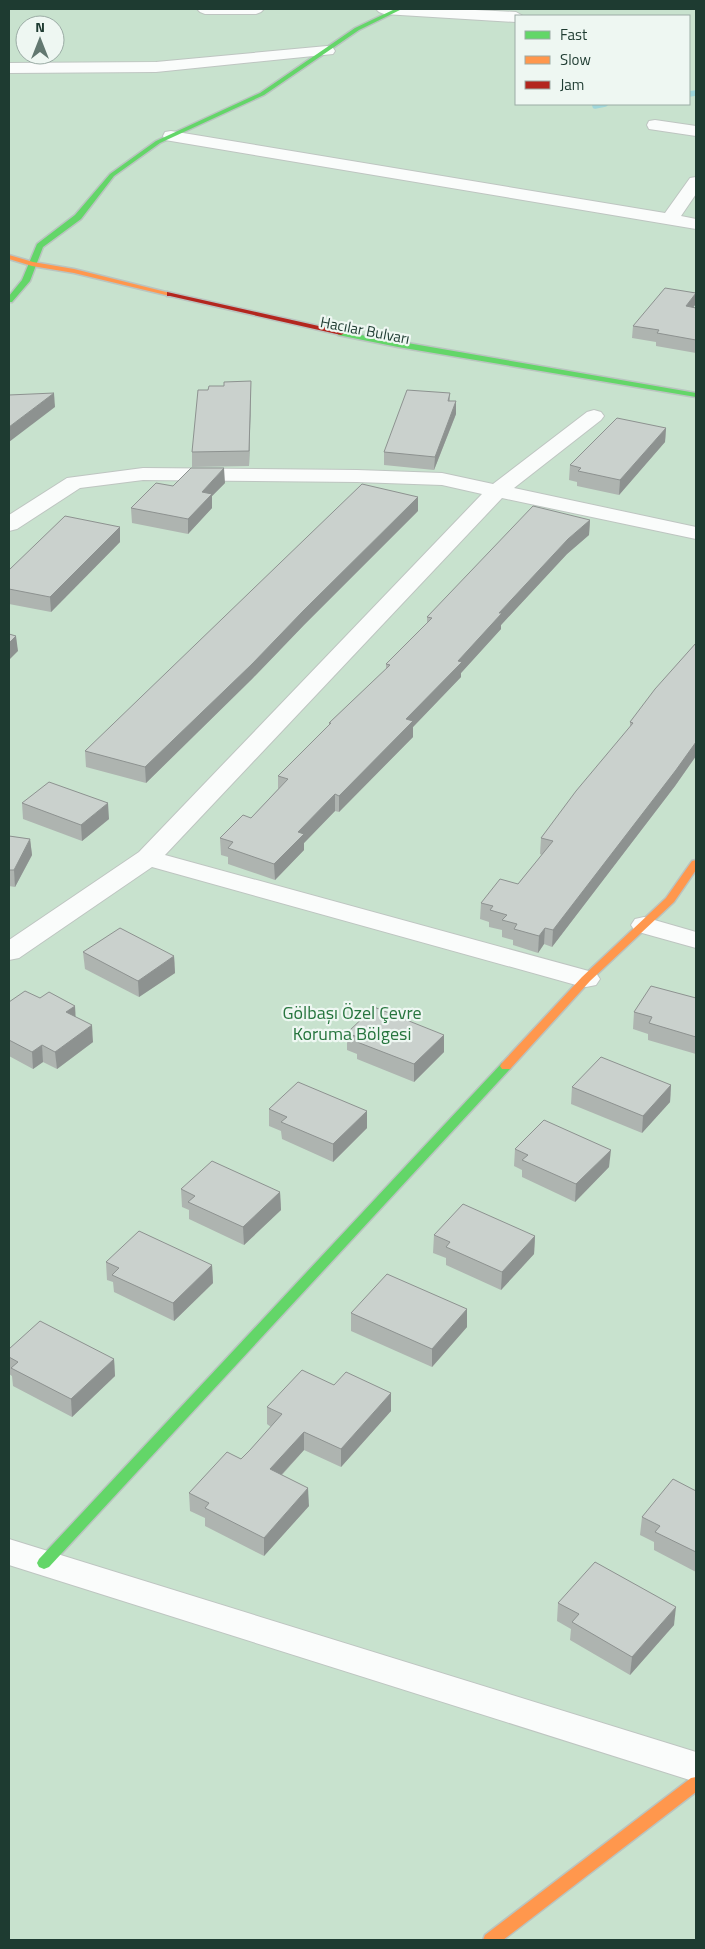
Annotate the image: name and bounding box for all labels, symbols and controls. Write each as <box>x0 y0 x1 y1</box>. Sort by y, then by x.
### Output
north arrow <box>15 15 65 65</box>
legend <box>515 15 690 105</box>
text: N <box>35 16 45 37</box>
text: Fast <box>560 23 588 46</box>
text: Slow <box>560 48 591 71</box>
text: Jam <box>560 73 584 96</box>
street label: Hacılar Bulvarı <box>318 310 412 350</box>
park label: Gölbaşı Özel Çevre Koruma Bölgesi <box>282 999 422 1047</box>

